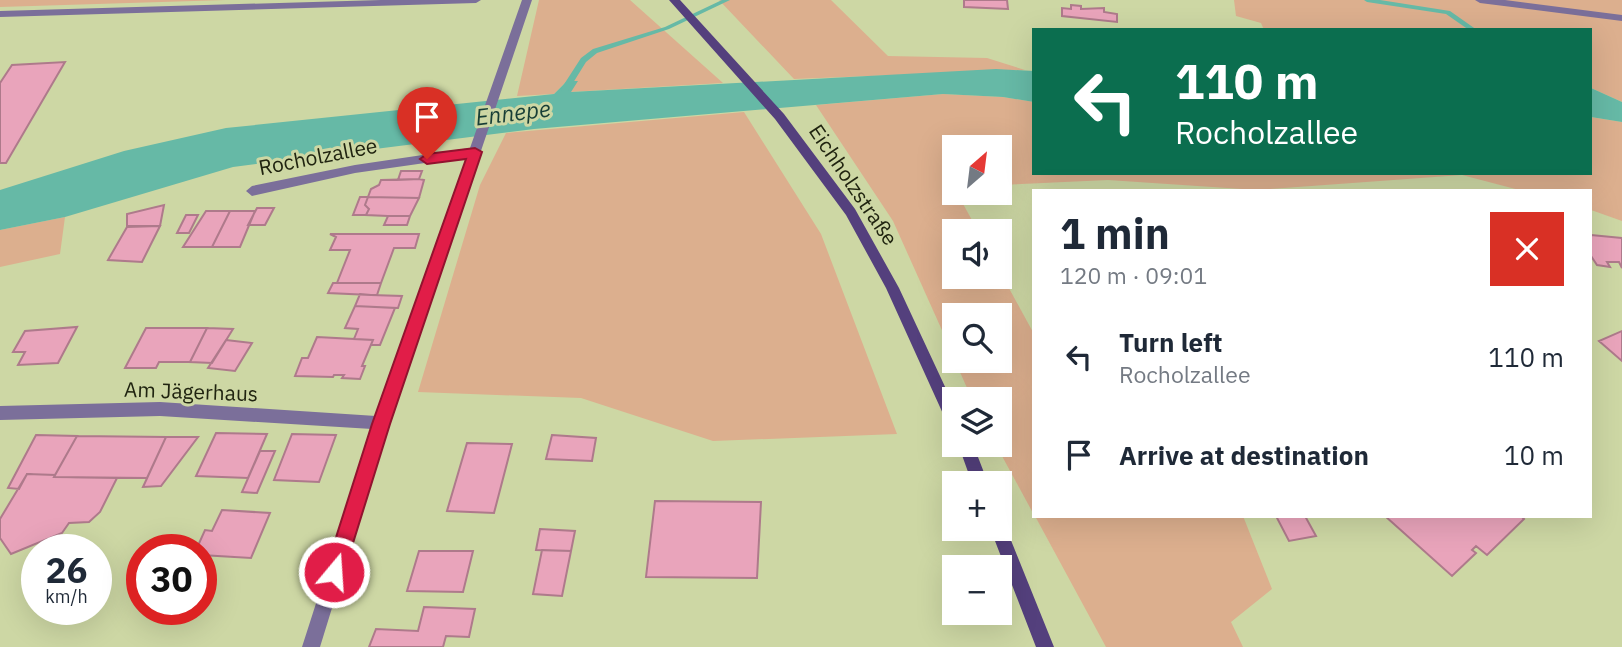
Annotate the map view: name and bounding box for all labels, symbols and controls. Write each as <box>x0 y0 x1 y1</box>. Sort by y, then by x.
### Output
text: 110 m <box>1175 49 1319 112</box>
icon: left <box>1060 56 1151 147</box>
pin <box>397 87 457 159</box>
water label: Ennepe <box>474 92 552 132</box>
icon: arrive <box>408 98 446 136</box>
text: Rocholzallee <box>1175 111 1358 153</box>
street label: Eichholzstraße <box>803 118 905 250</box>
street label: Rocholzallee <box>256 131 379 181</box>
north arrow <box>942 135 1012 205</box>
map controls <box>942 135 1012 625</box>
text: 1 min <box>1060 206 1170 261</box>
button: close <box>1490 212 1564 286</box>
button: sound <box>942 219 1012 289</box>
text: 120 m · 09:01 <box>1060 260 1207 290</box>
button: search <box>942 303 1012 373</box>
text: Turn left <box>1119 325 1222 359</box>
icon: left <box>1060 338 1098 376</box>
text: 110 m <box>1488 340 1564 374</box>
text: Rocholzallee <box>1119 359 1251 389</box>
street label: Am Jägerhaus <box>124 375 259 407</box>
button: layers <box>942 387 1012 457</box>
icon: arrive <box>1060 436 1098 474</box>
text: Arrive at destination <box>1119 438 1369 472</box>
text: 10 m <box>1504 438 1564 472</box>
button: + <box>942 471 1012 541</box>
speed limit sign: 30 <box>126 534 217 625</box>
position arrow <box>297 535 371 609</box>
text: 26 <box>45 547 88 593</box>
button: − <box>942 555 1012 625</box>
text: km/h <box>45 585 88 608</box>

